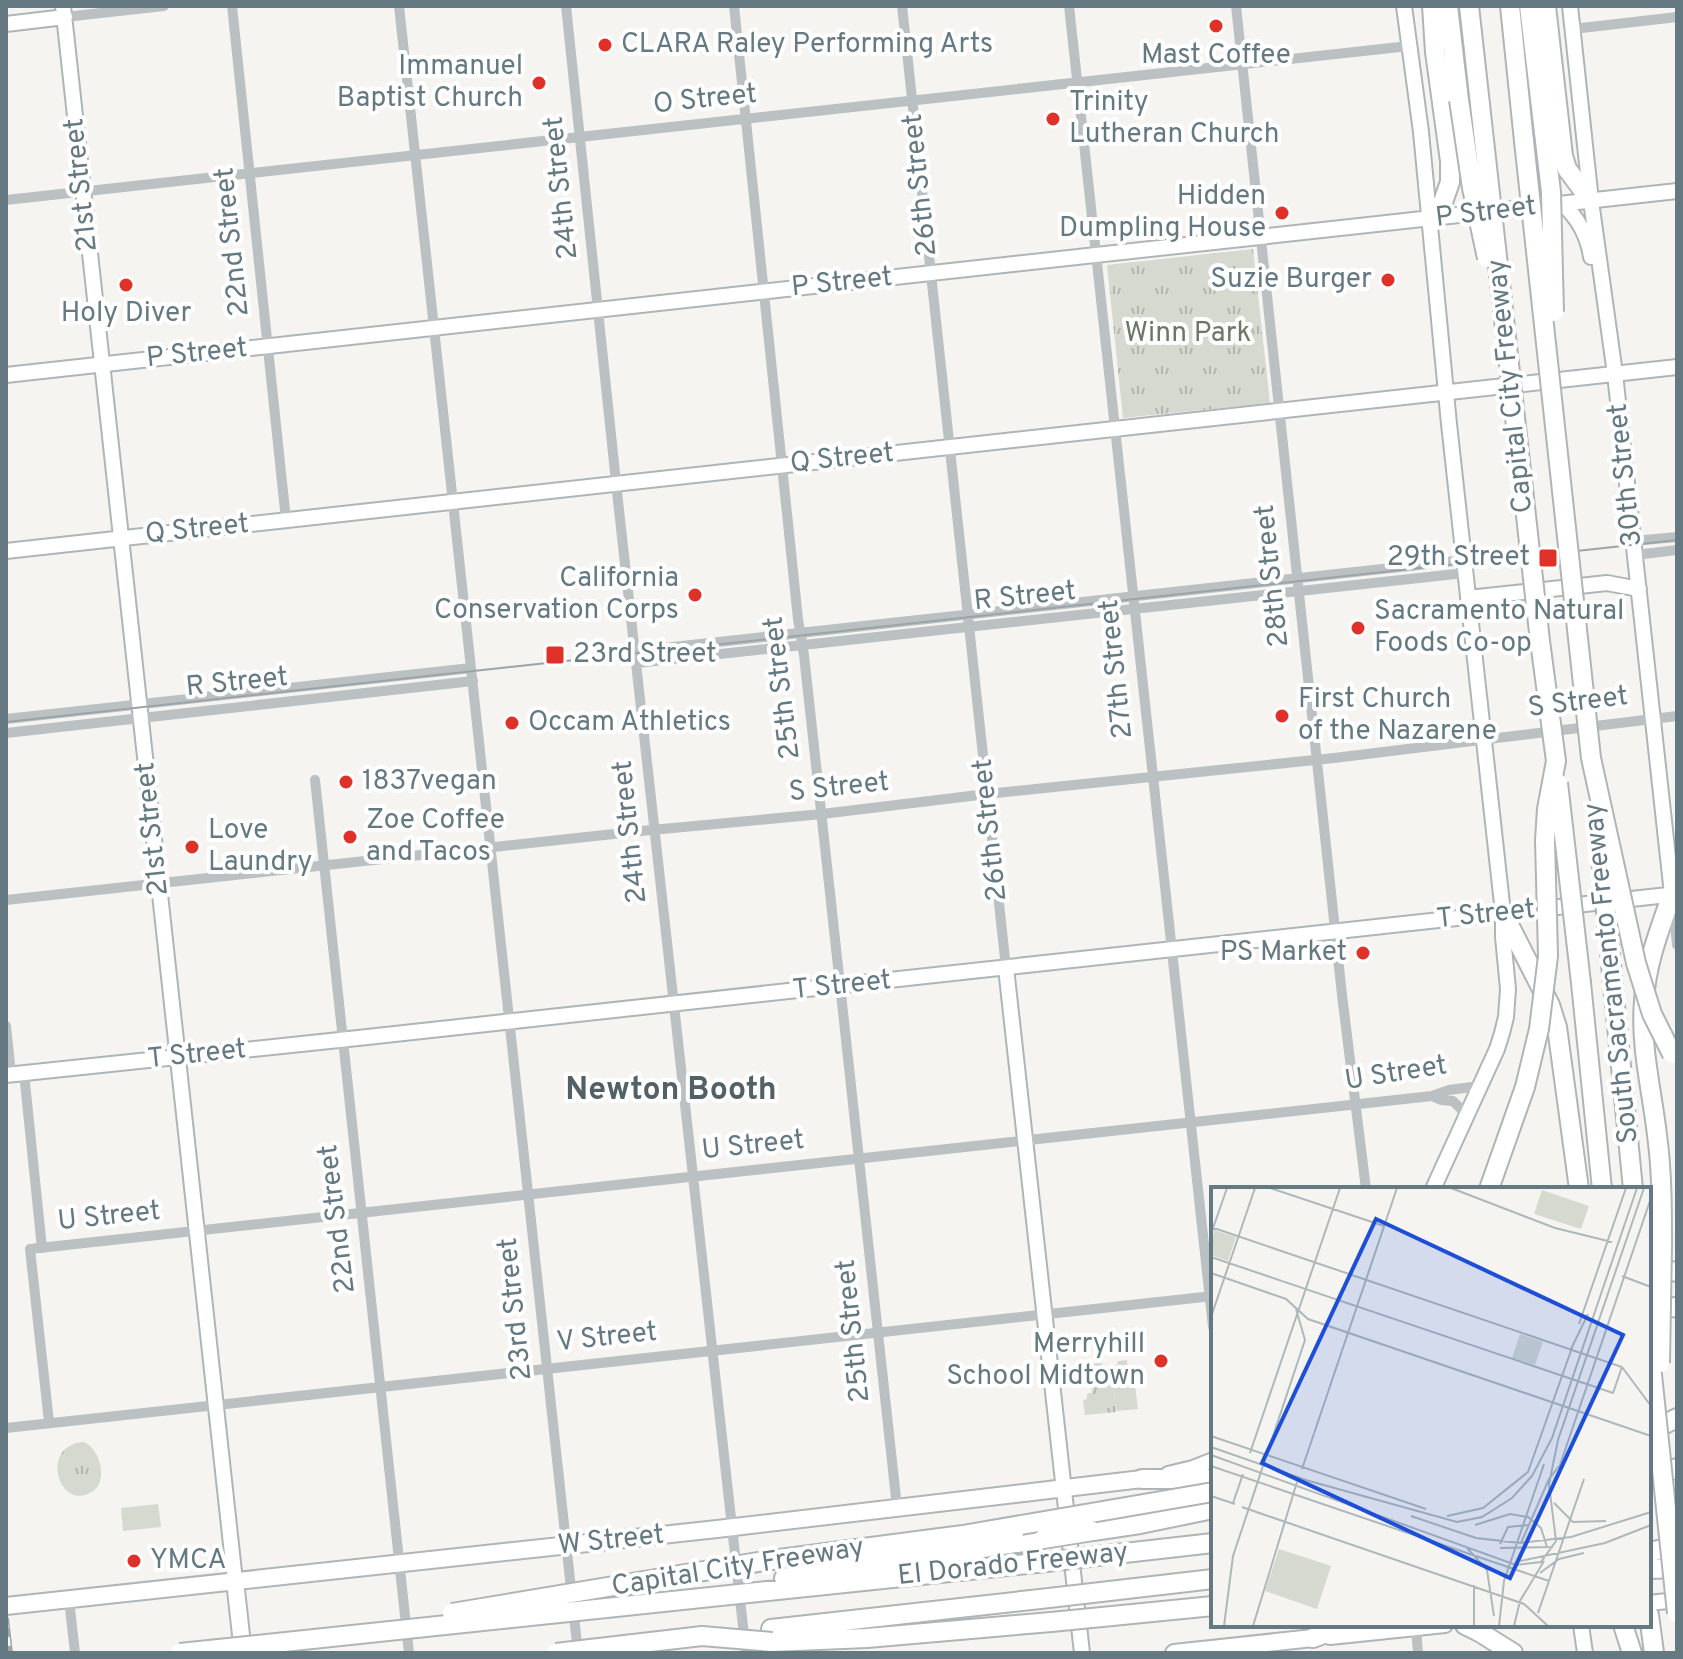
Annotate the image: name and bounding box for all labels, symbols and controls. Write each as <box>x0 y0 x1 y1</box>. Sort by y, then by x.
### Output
marker: Mast Coffee <box>1207 17 1225 35</box>
place label: CLARA Raley Performing Arts <box>621 27 993 63</box>
marker: CLARA Raley Performing Arts <box>596 36 614 54</box>
place label: Mast Coffee <box>1141 38 1291 74</box>
place label: Immanuel Baptist Church <box>337 49 523 117</box>
marker: Immanuel Baptist Church <box>530 74 548 92</box>
street label: O Street <box>651 77 759 123</box>
place label: Trinity Lutheran Church <box>1069 85 1280 153</box>
marker: Trinity Lutheran Church <box>1044 110 1062 128</box>
street label: 26th Street <box>896 112 946 258</box>
street label: 24th Street <box>537 115 587 261</box>
street label: 21st Street <box>57 116 107 254</box>
street label: 22nd Street <box>207 166 259 318</box>
place label: Hidden Dumpling House <box>1059 179 1266 247</box>
street label: P Street <box>1434 189 1538 237</box>
marker: Hidden Dumpling House <box>1273 204 1291 222</box>
street label: Capital City Freeway <box>1480 257 1542 515</box>
street label: P Street <box>790 260 894 306</box>
place label: Suzie Burger <box>1210 262 1372 298</box>
marker: Suzie Burger <box>1379 271 1397 289</box>
marker: Holy Diver <box>117 276 135 294</box>
place label: Holy Diver <box>61 296 191 332</box>
park label: Winn Park <box>1125 316 1251 352</box>
street label: P Street <box>145 331 249 377</box>
street label: 30th Street <box>1601 402 1651 548</box>
street label: Q Street <box>788 436 896 482</box>
street label: 28th Street <box>1248 503 1298 649</box>
street label: Q Street <box>143 507 251 553</box>
place label: 29th Street <box>1387 540 1530 576</box>
marker: 29th Street <box>1537 547 1559 569</box>
place label: California Conservation Corps <box>434 561 679 629</box>
street label: R Street <box>972 574 1078 620</box>
marker: California Conservation Corps <box>686 586 704 604</box>
place label: Sacramento Natural Foods Co-op <box>1374 594 1624 662</box>
street label: 27th Street <box>1092 597 1142 741</box>
street label: 25th Street <box>756 614 810 762</box>
marker: Sacramento Natural Foods Co-op <box>1349 619 1367 637</box>
place label: 23rd Street <box>573 637 717 673</box>
marker: 23rd Street <box>544 644 566 666</box>
street label: R Street <box>184 660 290 706</box>
street label: S Street <box>1526 679 1630 727</box>
place label: First Church of the Nazarene <box>1298 682 1497 750</box>
place label: Occam Athletics <box>528 705 731 741</box>
marker: First Church of the Nazarene <box>1273 707 1291 725</box>
marker: Occam Athletics <box>503 714 521 732</box>
street label: 26th Street <box>966 757 1016 903</box>
street label: 24th Street <box>606 759 656 905</box>
street label: 21st Street <box>128 760 178 898</box>
place label: 1837vegan <box>362 764 497 800</box>
street label: S Street <box>787 765 891 811</box>
marker: 1837vegan <box>337 773 355 791</box>
street label: South Sacramento Freeway <box>1576 801 1648 1145</box>
place label: Zoe Coffee and Tacos <box>366 803 505 871</box>
place label: Love Laundry <box>208 813 312 881</box>
marker: Zoe Coffee and Tacos <box>341 828 359 846</box>
marker: Love Laundry <box>183 838 201 856</box>
street label: T Street <box>1435 892 1537 938</box>
place label: PS Market <box>1220 935 1347 971</box>
marker: PS Market <box>1354 944 1372 962</box>
street label: T Street <box>791 963 893 1009</box>
street label: T Street <box>146 1032 248 1078</box>
street label: U Street <box>1342 1048 1450 1100</box>
district label: Newton Booth <box>565 1071 777 1111</box>
street label: U Street <box>700 1123 806 1169</box>
street label: 22nd Street <box>311 1142 365 1296</box>
inset map <box>1211 1187 1651 1627</box>
street label: U Street <box>56 1194 162 1240</box>
street label: 23rd Street <box>491 1236 541 1382</box>
street label: 25th Street <box>829 1258 879 1404</box>
street label: V Street <box>555 1315 659 1361</box>
place label: Merryhill School Midtown <box>946 1327 1145 1395</box>
marker: Merryhill School Midtown <box>1152 1352 1170 1370</box>
street label: W Street <box>556 1518 666 1564</box>
street label: Capital City Freeway <box>609 1530 867 1606</box>
street label: El Dorado Freeway <box>896 1535 1130 1595</box>
place label: YMCA <box>150 1543 226 1579</box>
marker: YMCA <box>125 1552 143 1570</box>

